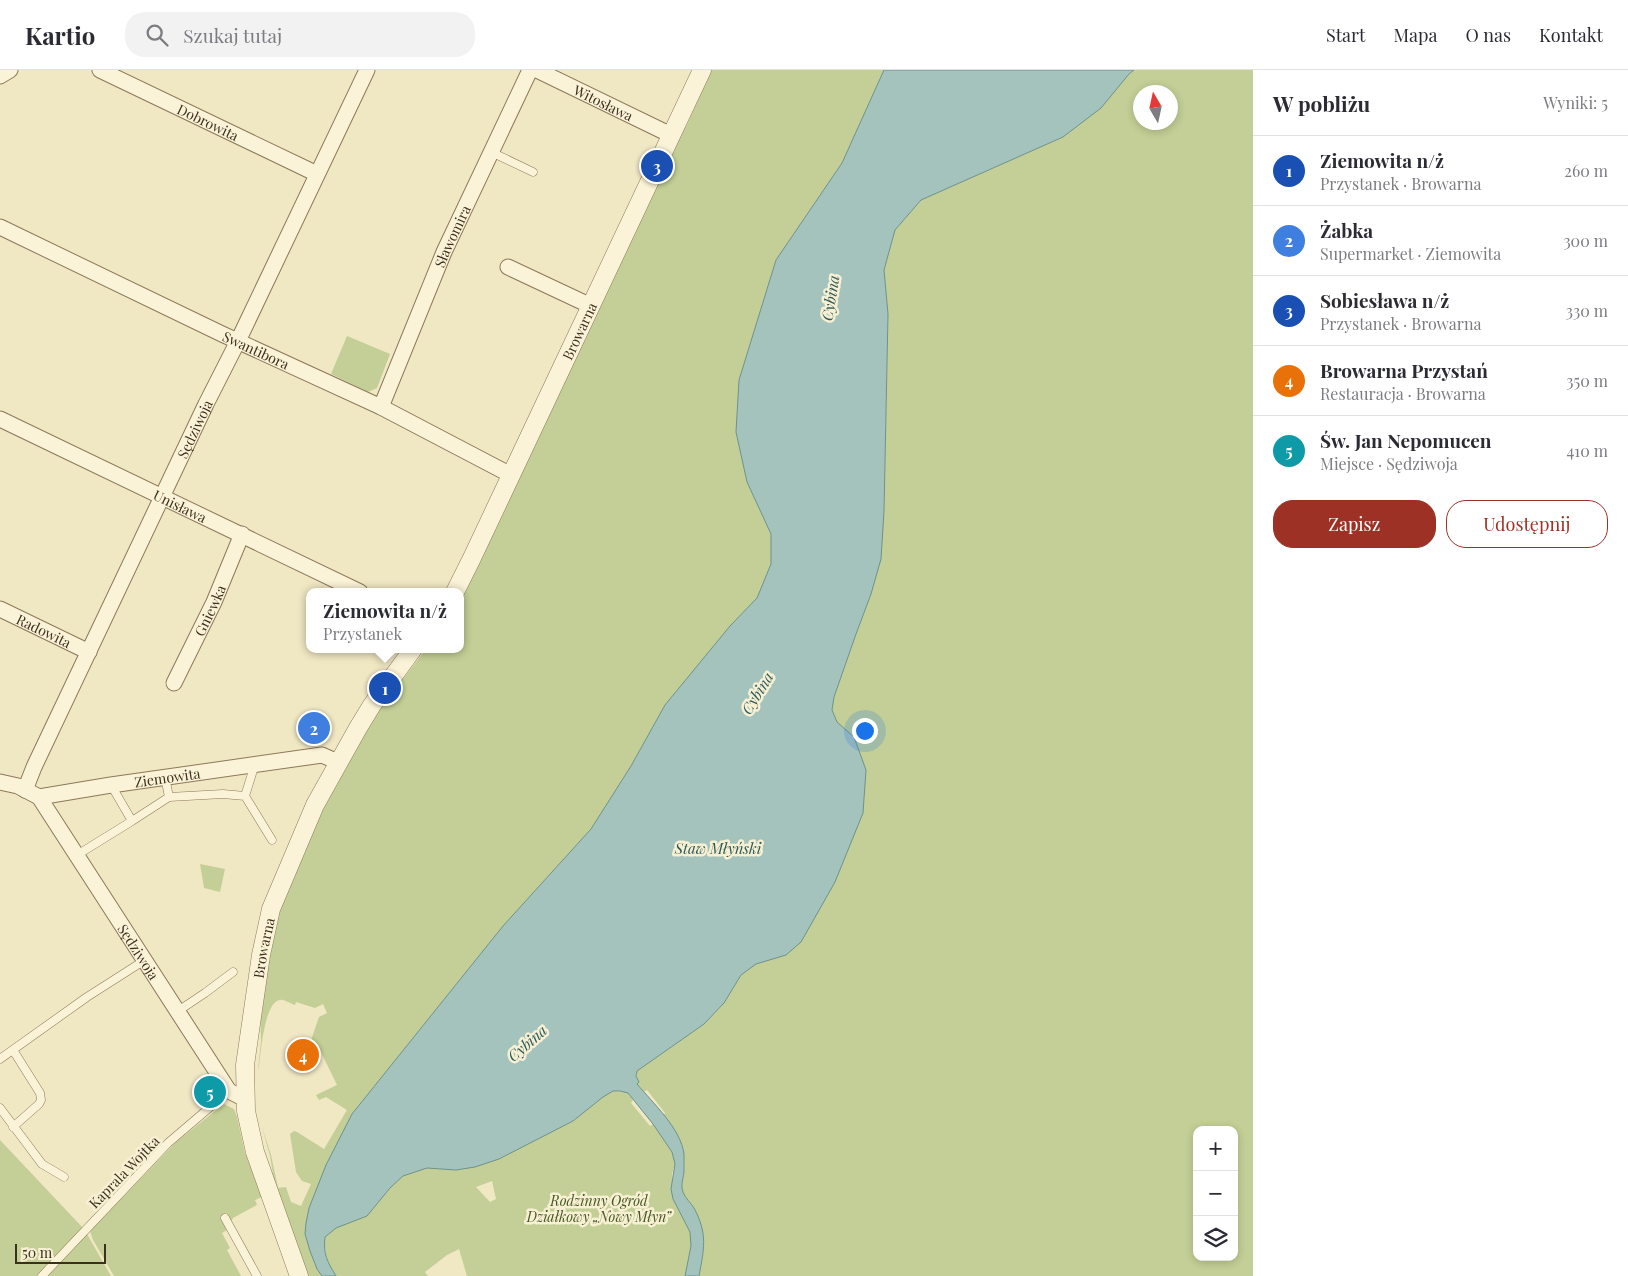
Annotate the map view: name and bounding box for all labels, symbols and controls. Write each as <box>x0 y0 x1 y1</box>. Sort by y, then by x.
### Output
search box <box>125 12 475 57</box>
text: Kartio <box>25 19 95 51</box>
icon: search <box>143 21 171 49</box>
text: Szukaj tutaj <box>183 22 282 48</box>
text: Start <box>1326 23 1365 47</box>
text: Mapa <box>1393 23 1437 47</box>
text: O nas <box>1465 23 1511 47</box>
text: Kontakt <box>1539 23 1603 47</box>
street label: Witosława <box>570 79 637 125</box>
north arrow <box>1133 85 1178 130</box>
text: W pobliżu <box>1273 89 1370 117</box>
text: Wyniki: 5 <box>1543 92 1608 113</box>
street label: Dobrowita <box>174 99 242 145</box>
pin: 3 <box>641 147 673 185</box>
text: Ziemowita n/ż <box>1320 147 1444 173</box>
text: 1 <box>1286 160 1292 181</box>
text: 260 m <box>1564 160 1608 181</box>
text: Przystanek · Browarna <box>1320 173 1481 194</box>
street label: Sławomira <box>429 202 474 270</box>
text: Żabka <box>1320 217 1373 243</box>
text: 2 <box>1285 230 1293 251</box>
text: 300 m <box>1563 230 1608 251</box>
text: Supermarket · Ziemowita <box>1320 243 1501 264</box>
water label: Cybina <box>817 274 843 322</box>
text: Sobiesława n/ż <box>1320 287 1449 313</box>
street label: Browarna <box>557 299 601 363</box>
text: 3 <box>1285 300 1293 321</box>
text: 330 m <box>1566 300 1608 321</box>
text: Przystanek · Browarna <box>1320 313 1481 334</box>
street label: Swantibora <box>220 326 293 373</box>
text: Browarna Przystań <box>1320 357 1488 383</box>
text: 4 <box>1285 370 1293 391</box>
text: 350 m <box>1566 370 1608 391</box>
text: Restauracja · Browarna <box>1320 383 1486 404</box>
street label: Sędziwoja <box>172 396 216 461</box>
text: Św. Jan Nepomucen <box>1320 427 1491 453</box>
text: 5 <box>1285 440 1293 461</box>
text: 410 m <box>1566 440 1608 461</box>
text: Miejsce · Sędziwoja <box>1320 453 1458 474</box>
street label: Unisława <box>151 485 210 526</box>
button: Zapisz <box>1273 500 1436 548</box>
button: Udostępnij <box>1446 500 1608 548</box>
street label: Gniewka <box>189 582 230 639</box>
popup <box>306 588 464 653</box>
text: Ziemowita n/ż <box>323 597 447 623</box>
street label: Radowita <box>14 609 75 652</box>
text: Przystanek <box>323 623 402 644</box>
water label: Cybina <box>736 668 778 718</box>
pin: 1 <box>369 669 401 707</box>
pin: 2 <box>298 709 330 747</box>
your location <box>852 718 878 744</box>
street label: Ziemowita <box>133 763 202 791</box>
water label: Staw Młyński <box>674 838 762 858</box>
street label: Browarna <box>248 916 278 980</box>
street label: Sędziwoja <box>114 920 164 983</box>
water label: Cybina <box>503 1020 551 1066</box>
pin: 4 <box>287 1036 319 1074</box>
pin: 5 <box>194 1073 226 1111</box>
map controls <box>1193 1126 1238 1261</box>
button: + <box>1193 1126 1238 1171</box>
street label: Kaprala Wojtka <box>85 1132 163 1212</box>
button: − <box>1193 1171 1238 1216</box>
park label: Rodzinny Ogród Działkowy „Nowy Młyn” <box>526 1191 673 1226</box>
button: layers <box>1193 1216 1238 1261</box>
scale bar <box>15 1241 106 1264</box>
text: 50 m <box>22 1243 52 1262</box>

